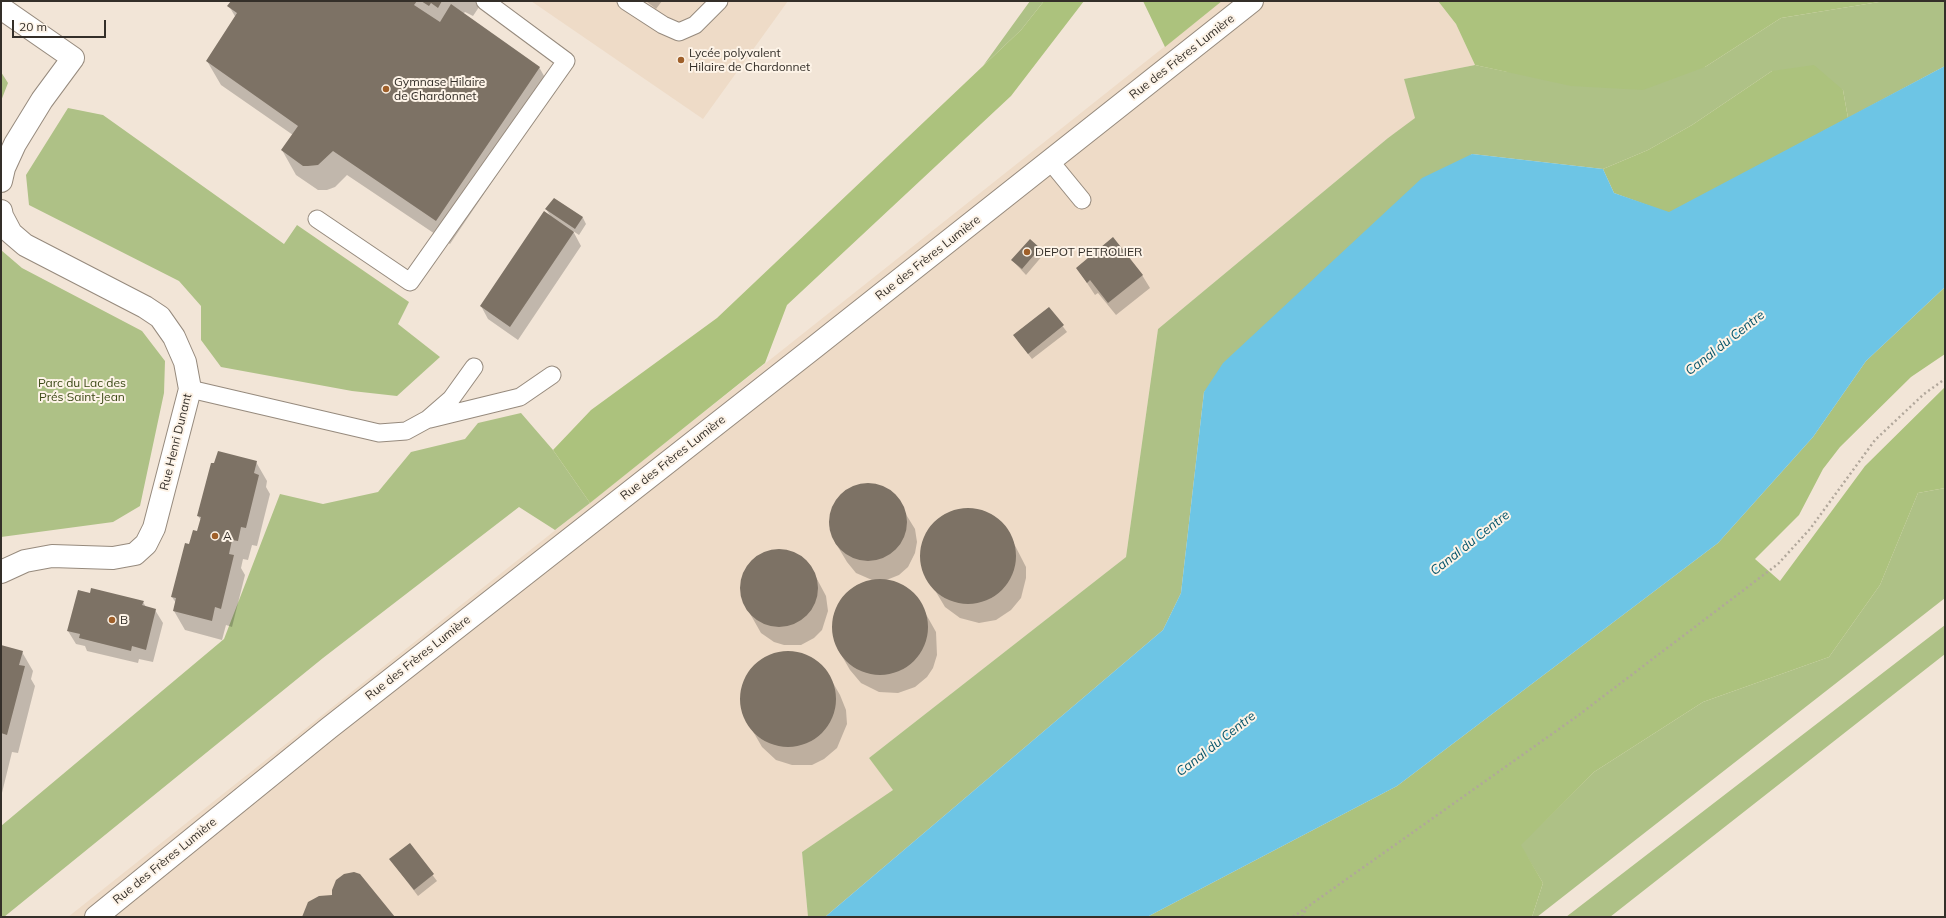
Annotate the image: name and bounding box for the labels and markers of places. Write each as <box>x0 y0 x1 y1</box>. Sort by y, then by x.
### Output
place label: Lycée polyvalent Hilaire de Chardonnet <box>689 46 810 74</box>
marker: Lycée polyvalent Hilaire de Chardonnet <box>676 55 686 65</box>
place label: Gymnase Hilaire de Chardonnet <box>394 75 485 103</box>
marker: Gymnase Hilaire de Chardonnet <box>381 84 391 94</box>
place label: DEPOT PETROLIER <box>1035 245 1142 259</box>
marker: DEPOT PETROLIER <box>1022 247 1032 257</box>
place label: A <box>223 529 232 543</box>
marker: A <box>210 531 220 541</box>
place label: B <box>120 613 128 627</box>
marker: B <box>107 615 117 625</box>

